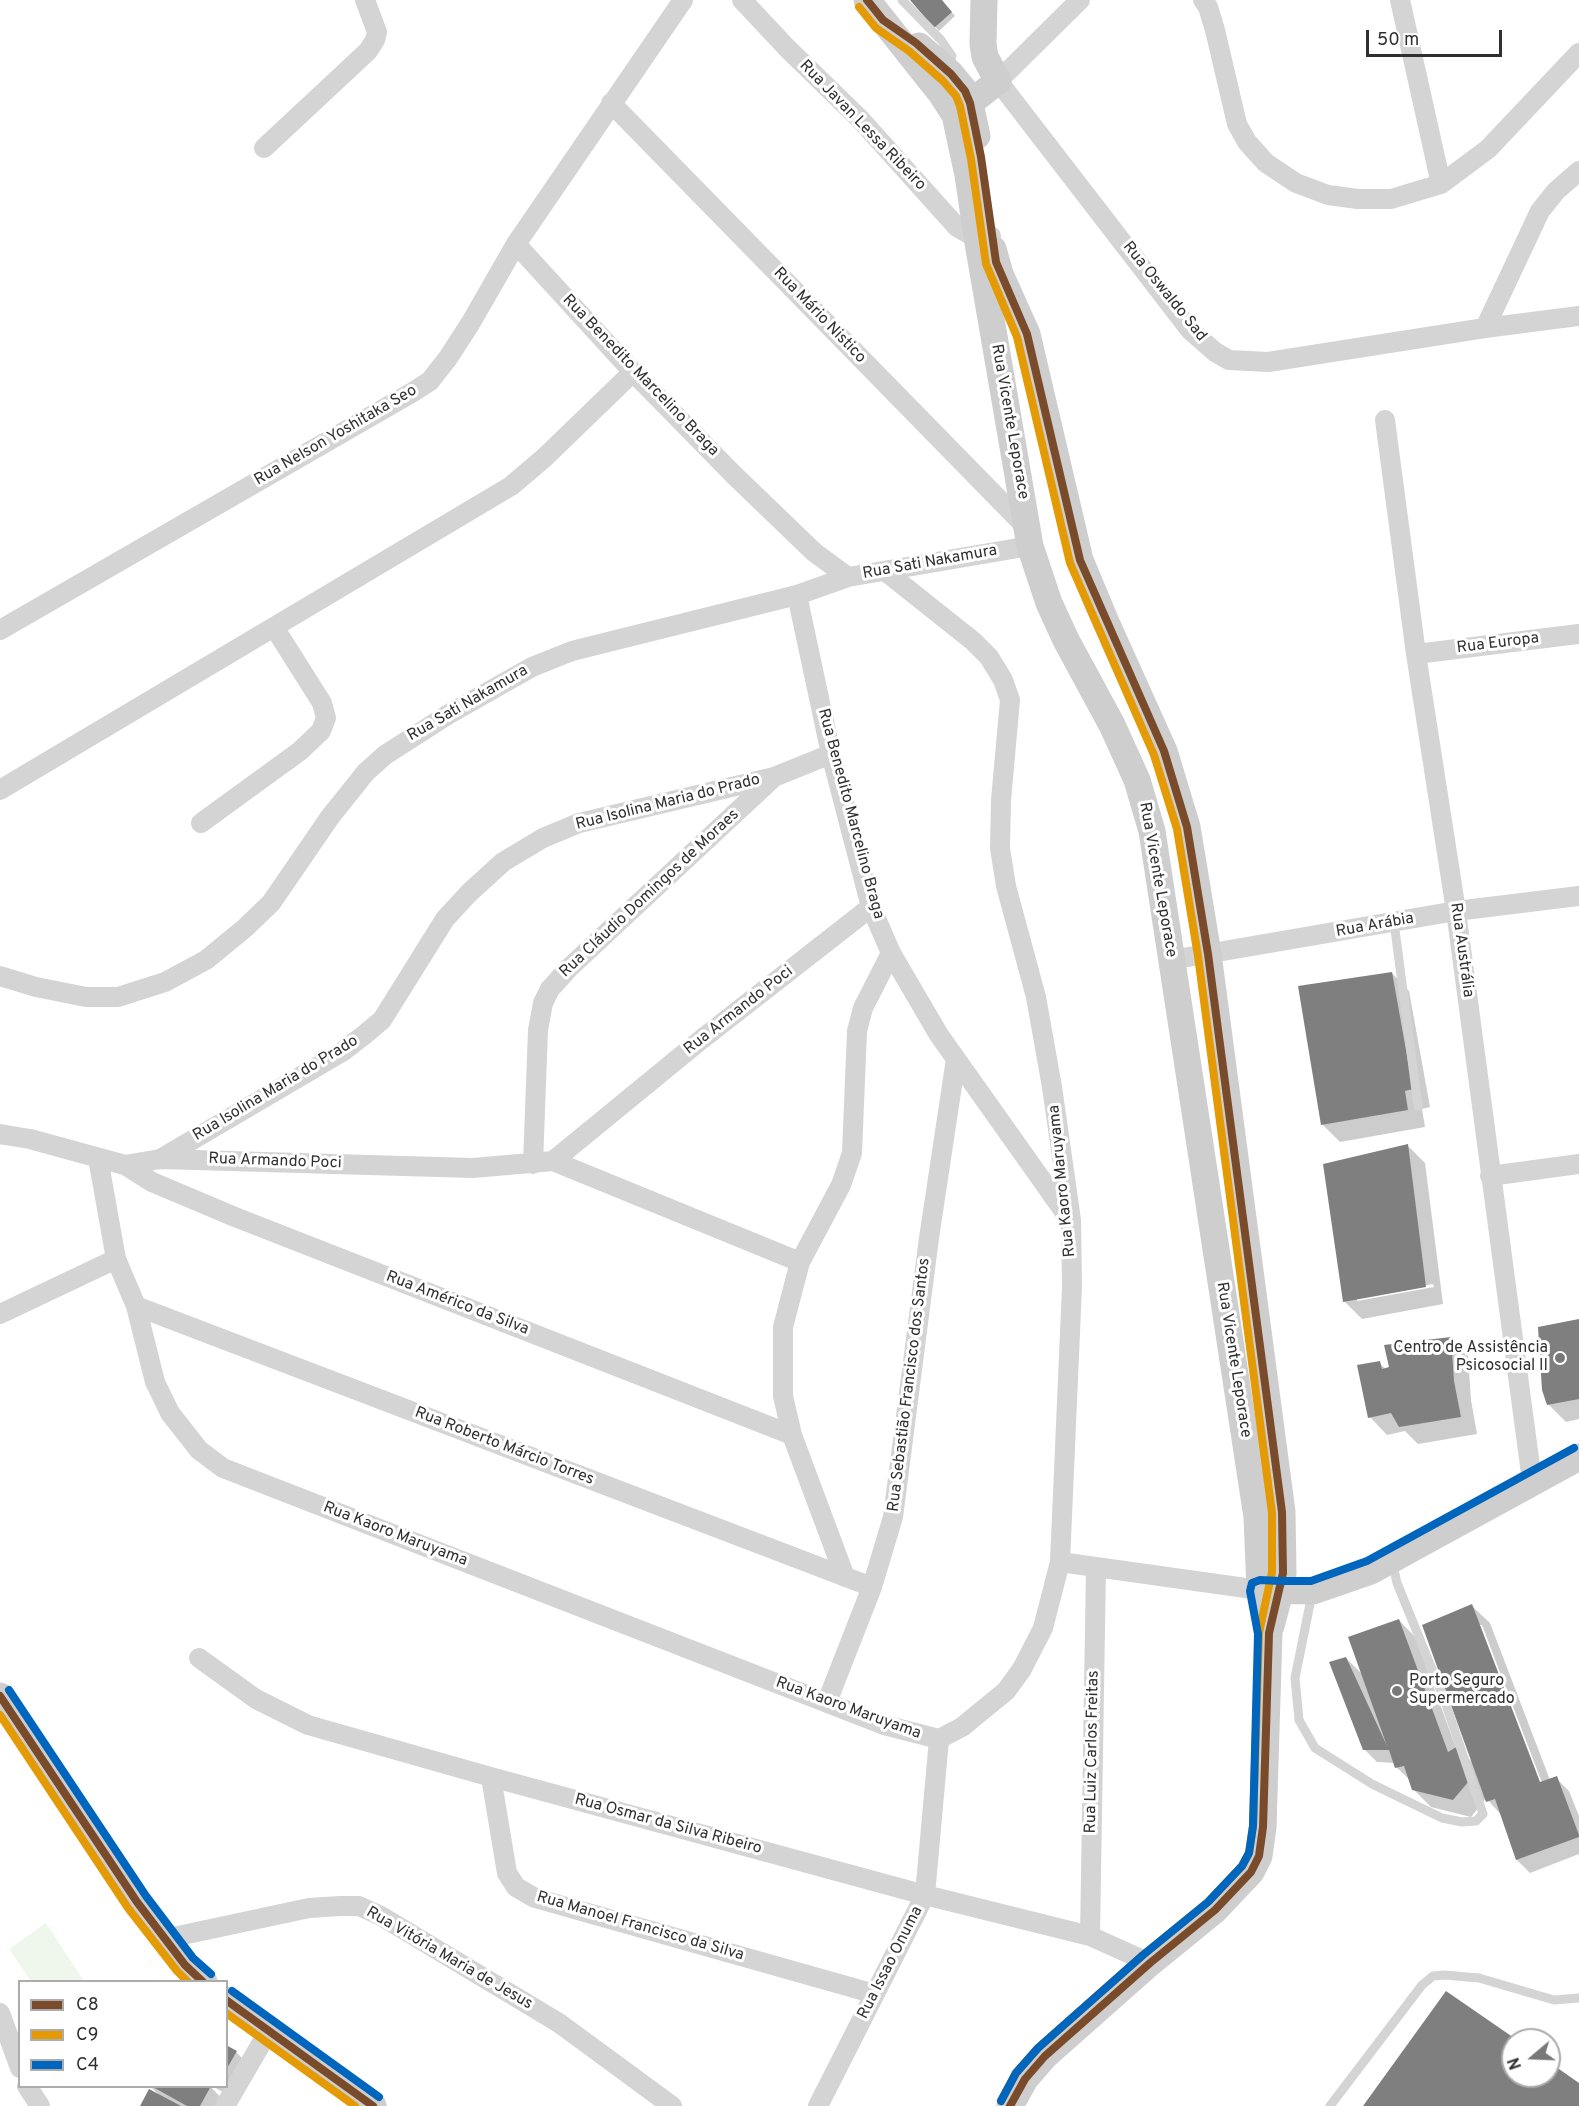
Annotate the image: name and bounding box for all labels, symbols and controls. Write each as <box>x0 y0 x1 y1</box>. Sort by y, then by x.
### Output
scale bar <box>1369 18 1506 56</box>
text: 50 m <box>1377 29 1419 52</box>
street label: Rua Javan Lessa Ribeiro <box>795 57 929 195</box>
street label: Rua Oswaldo Sad <box>1118 238 1210 346</box>
street label: Rua Mário Nistico <box>769 264 869 368</box>
street label: Rua Benedito Marcelino Braga <box>558 291 722 461</box>
street label: Rua Vicente Leporace <box>986 343 1032 501</box>
street label: Rua Nelson Yoshitaka Seo <box>251 382 421 490</box>
street label: Rua Sati Nakamura <box>861 542 999 584</box>
street label: Rua Europa <box>1456 629 1540 659</box>
street label: Rua Sati Nakamura <box>404 662 532 746</box>
street label: Rua Benedito Marcelino Braga <box>813 707 887 921</box>
street label: Rua Isolina Maria do Prado <box>574 771 762 835</box>
street label: Rua Vicente Leporace <box>1134 801 1180 959</box>
street label: Rua Cláudio Domingos de Moraes <box>556 806 744 982</box>
street label: Rua Austrália <box>1445 901 1477 999</box>
street label: Rua Arábia <box>1335 910 1415 942</box>
street label: Rua Armando Poci <box>681 962 797 1060</box>
street label: Rua Isolina Maria do Prado <box>190 1032 362 1146</box>
street label: Rua Kaoro Maruyama <box>1045 1104 1081 1258</box>
street label: Rua Armando Poci <box>208 1150 342 1174</box>
street label: Rua Sebastião Francisco dos Santos <box>885 1257 935 1513</box>
street label: Rua Américo da Silva <box>383 1268 531 1340</box>
street label: Rua Vicente Leporace <box>1211 1281 1255 1439</box>
place label: Centro de Assistência Psicosocial II <box>1393 1339 1548 1377</box>
marker: Centro de Assistência Psicosocial II <box>1553 1351 1567 1365</box>
street label: Rua Roberto Márcio Torres <box>412 1404 596 1490</box>
street label: Rua Kaoro Maruyama <box>320 1499 470 1571</box>
street label: Rua Luiz Carlos Freitas <box>1082 1670 1104 1834</box>
place label: Porto Seguro Supermercado <box>1409 1672 1515 1710</box>
street label: Rua Kaoro Maruyama <box>773 1674 923 1744</box>
marker: Porto Seguro Supermercado <box>1390 1684 1404 1698</box>
street label: Rua Osmar da Silva Ribeiro <box>572 1791 764 1859</box>
street label: Rua Manoel Francisco da Silva <box>534 1888 746 1966</box>
street label: Rua Vitória Maria de Jesus <box>362 1903 536 2015</box>
street label: Rua Issao Onuma <box>854 1903 928 2023</box>
legend <box>18 1980 228 2088</box>
text: C8 <box>76 1994 99 2017</box>
text: C9 <box>76 2024 98 2047</box>
north arrow <box>1501 2028 1561 2088</box>
text: C4 <box>76 2054 99 2077</box>
text: N <box>1505 2055 1527 2072</box>

